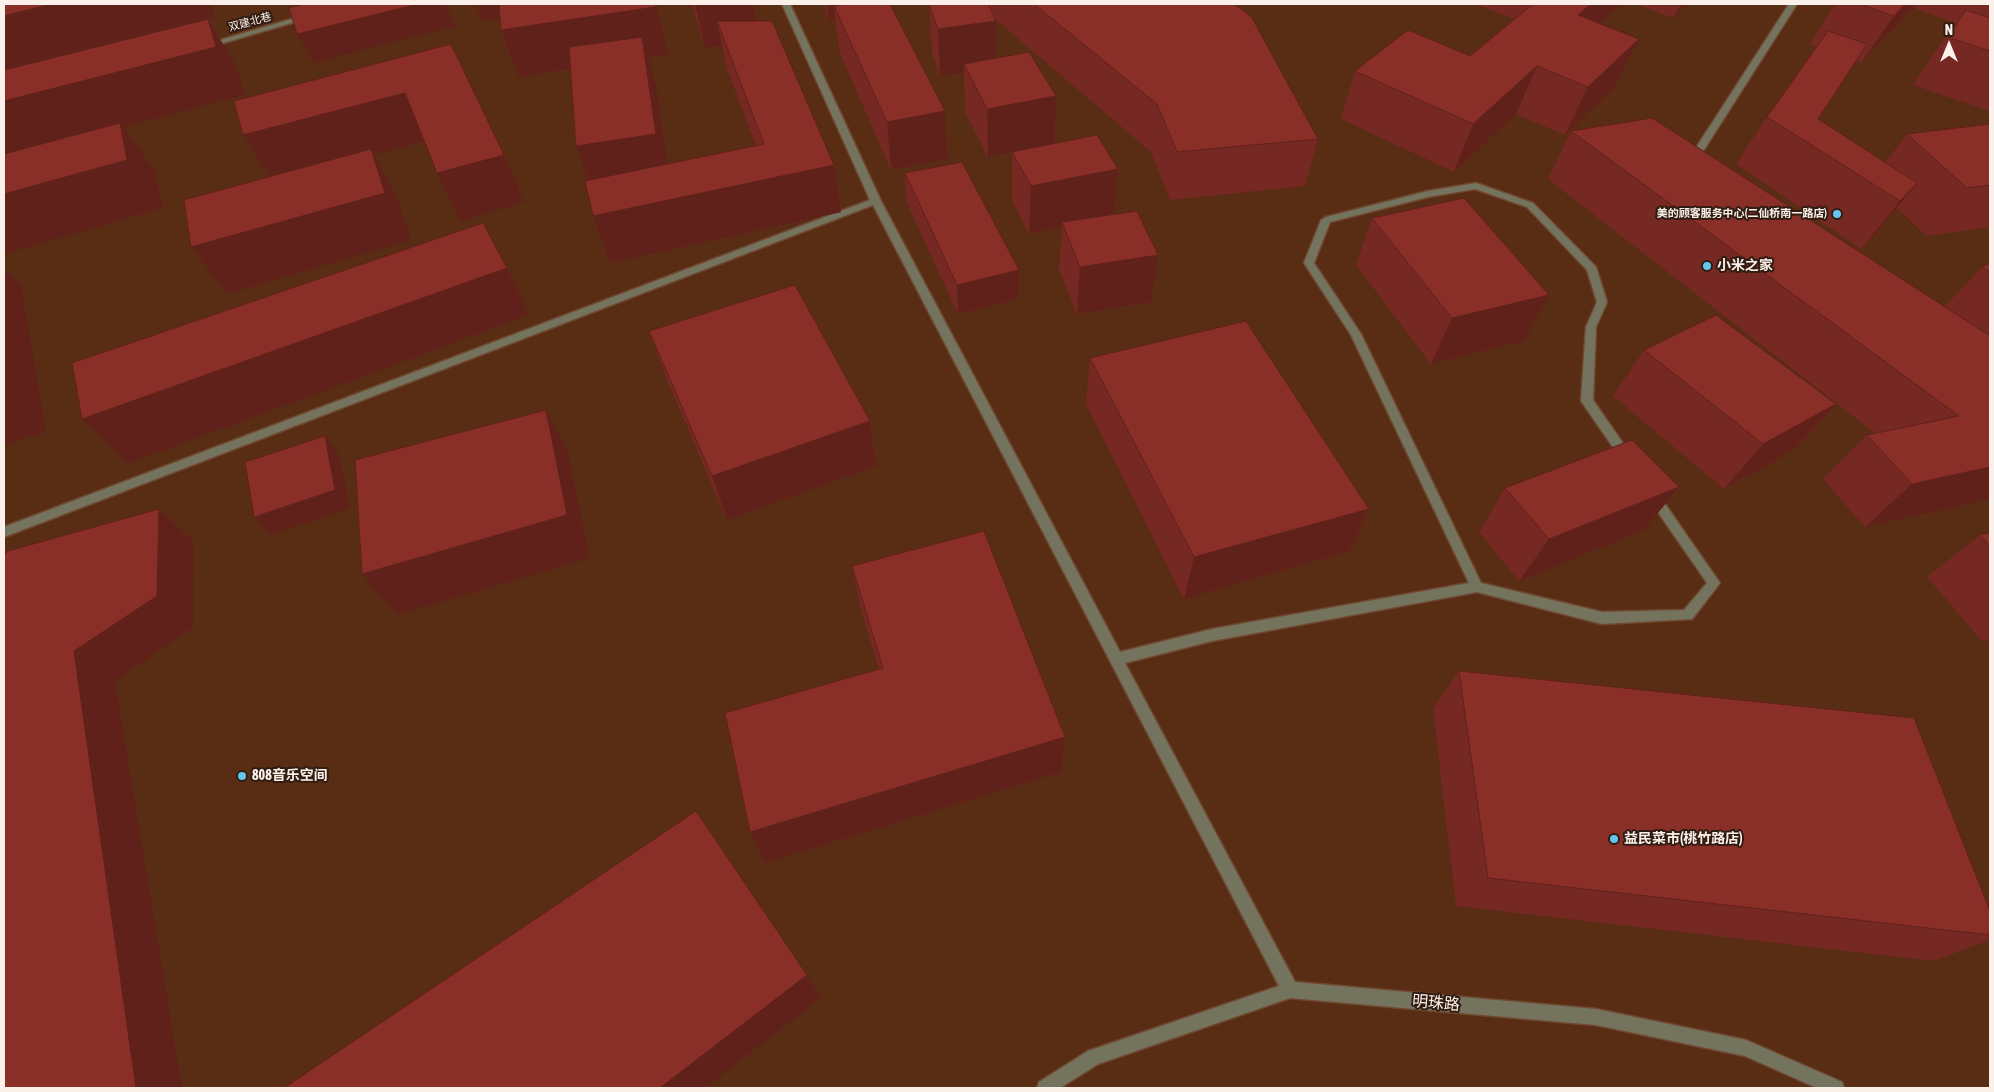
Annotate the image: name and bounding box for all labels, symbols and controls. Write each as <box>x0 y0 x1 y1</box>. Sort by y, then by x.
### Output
street label: 双建北巷 <box>227 10 273 34</box>
north arrow <box>1924 20 1974 70</box>
text: N <box>1945 22 1953 38</box>
place label: 美的顾客服务中心(二仙桥南一路店) <box>1657 207 1827 221</box>
marker: 美的顾客服务中心(二仙桥南一路店) <box>1831 208 1843 220</box>
place label: 小米之家 <box>1717 258 1773 274</box>
marker: 小米之家 <box>1701 260 1713 272</box>
place label: 808音乐空间 <box>252 768 328 784</box>
marker: 808音乐空间 <box>236 770 248 782</box>
place label: 益民菜市(桃竹路店) <box>1624 831 1743 847</box>
marker: 益民菜市(桃竹路店) <box>1608 833 1620 845</box>
street label: 明珠路 <box>1411 991 1461 1015</box>

